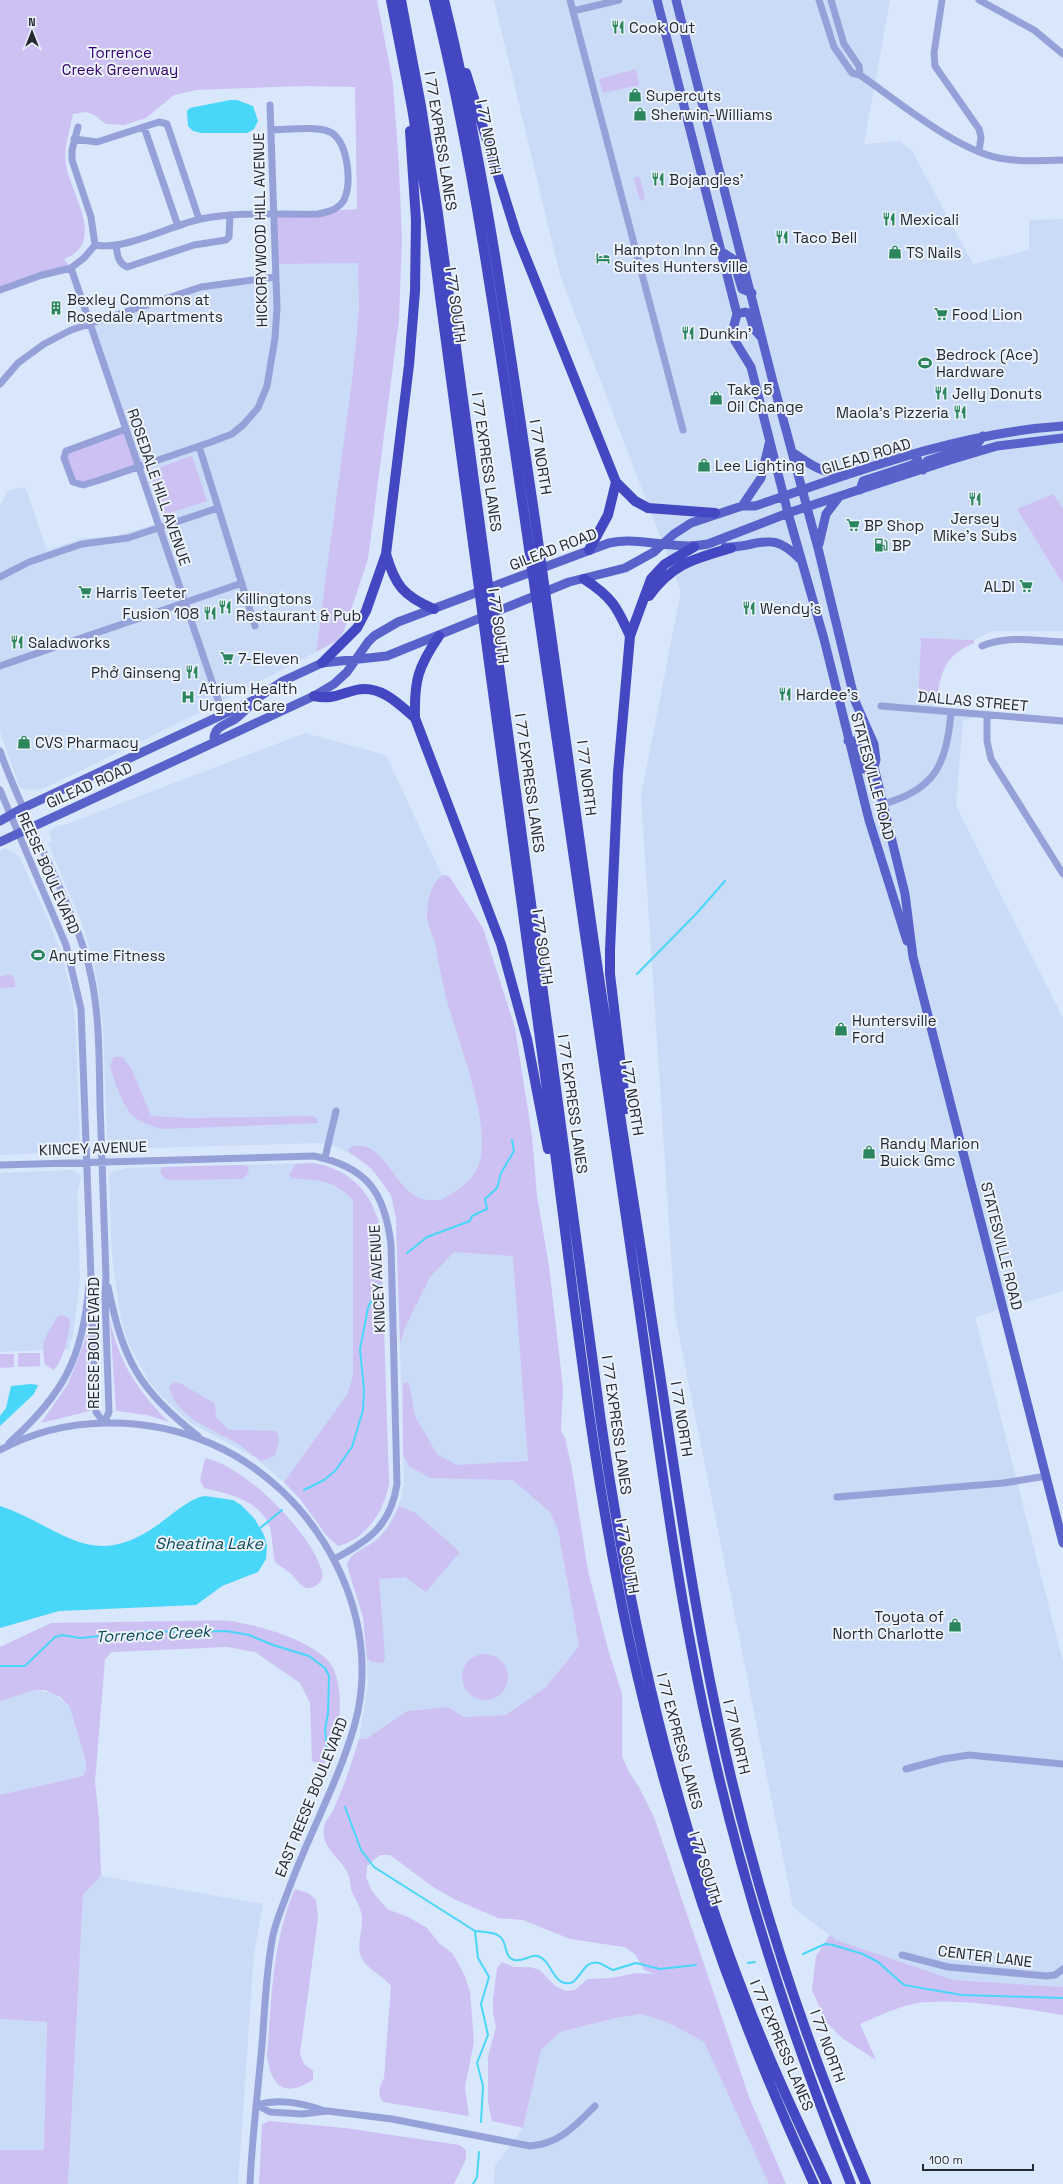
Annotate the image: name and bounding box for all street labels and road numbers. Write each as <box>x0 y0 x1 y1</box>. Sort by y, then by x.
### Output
street label: I 77 EXPRESS LANES <box>421 70 461 212</box>
street label: I 77 NORTH <box>472 98 506 176</box>
street label: HICKORYWOOD HILL AVENUE <box>249 132 271 328</box>
street label: I 77 SOUTH <box>441 266 471 344</box>
street label: I 77 EXPRESS LANES <box>468 391 506 533</box>
street label: ROSEDALE HILL AVENUE <box>123 406 195 568</box>
street label: I 77 NORTH <box>526 418 556 496</box>
street label: GILEAD ROAD <box>819 433 913 479</box>
street label: GILEAD ROAD <box>507 524 599 574</box>
street label: I 77 SOUTH <box>484 587 514 665</box>
street label: DALLAS STREET <box>917 687 1029 715</box>
street label: STATESVILLE ROAD <box>847 710 899 842</box>
street label: I 77 EXPRESS LANES <box>511 712 549 854</box>
street label: I 77 NORTH <box>573 739 601 817</box>
street label: GILEAD ROAD <box>43 758 135 812</box>
street label: REESE BOULEVARD <box>14 809 84 937</box>
street label: I 77 SOUTH <box>528 908 558 986</box>
street label: I 77 EXPRESS LANES <box>554 1033 592 1175</box>
street label: I 77 NORTH <box>618 1059 648 1137</box>
street label: KINCEY AVENUE <box>39 1137 147 1159</box>
street label: STATESVILLE ROAD <box>977 1180 1027 1312</box>
street label: KINCEY AVENUE <box>365 1224 389 1334</box>
street label: REESE BOULEVARD <box>84 1277 103 1409</box>
street label: I 77 EXPRESS LANES <box>598 1354 636 1496</box>
street label: I 77 NORTH <box>667 1380 697 1458</box>
street label: I 77 SOUTH <box>612 1517 644 1595</box>
street label: I 77 EXPRESS LANES <box>653 1671 707 1811</box>
street label: I 77 NORTH <box>719 1698 755 1776</box>
street label: EAST REESE BOULEVARD <box>270 1714 352 1880</box>
street label: I 77 SOUTH <box>685 1829 727 1907</box>
street label: CENTER LANE <box>937 1941 1033 1971</box>
street label: I 77 EXPRESS LANES <box>746 1977 818 2113</box>
street label: I 77 NORTH <box>806 2007 850 2085</box>

